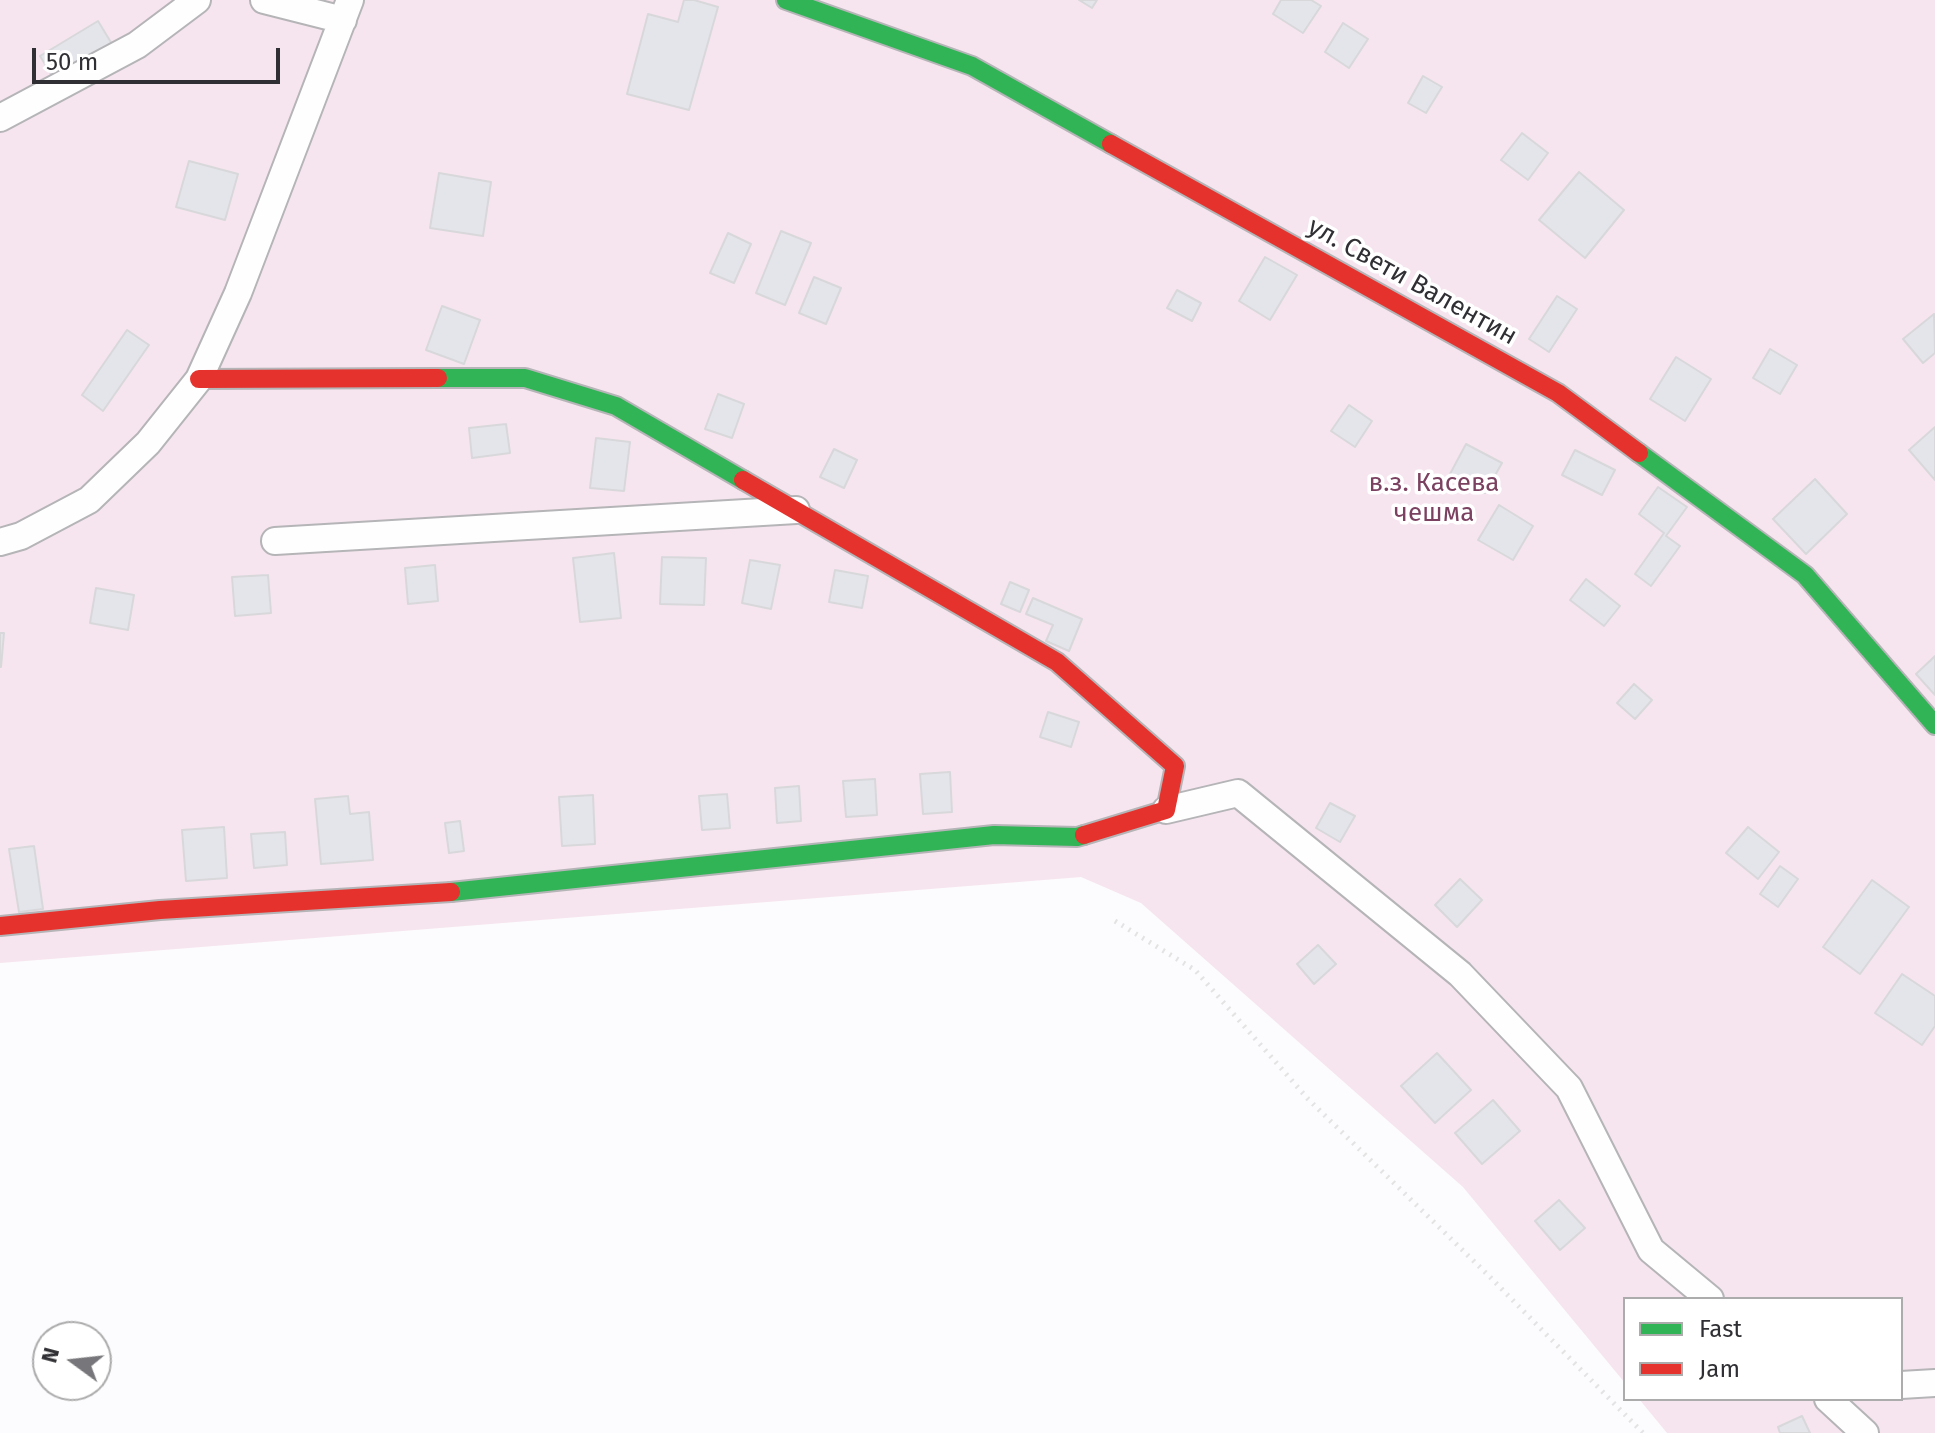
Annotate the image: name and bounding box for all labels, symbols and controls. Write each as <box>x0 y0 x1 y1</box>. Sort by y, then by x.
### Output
scale bar <box>36 32 284 82</box>
text: 50 m <box>46 48 98 76</box>
street label: ул. Свети Валентин <box>1302 212 1522 352</box>
park label: в.з. Касева чешма <box>1369 468 1499 530</box>
legend <box>1623 1297 1903 1401</box>
text: Fast <box>1699 1315 1742 1343</box>
north arrow <box>32 1321 112 1401</box>
text: N <box>35 1345 65 1366</box>
text: Jam <box>1699 1355 1740 1383</box>

